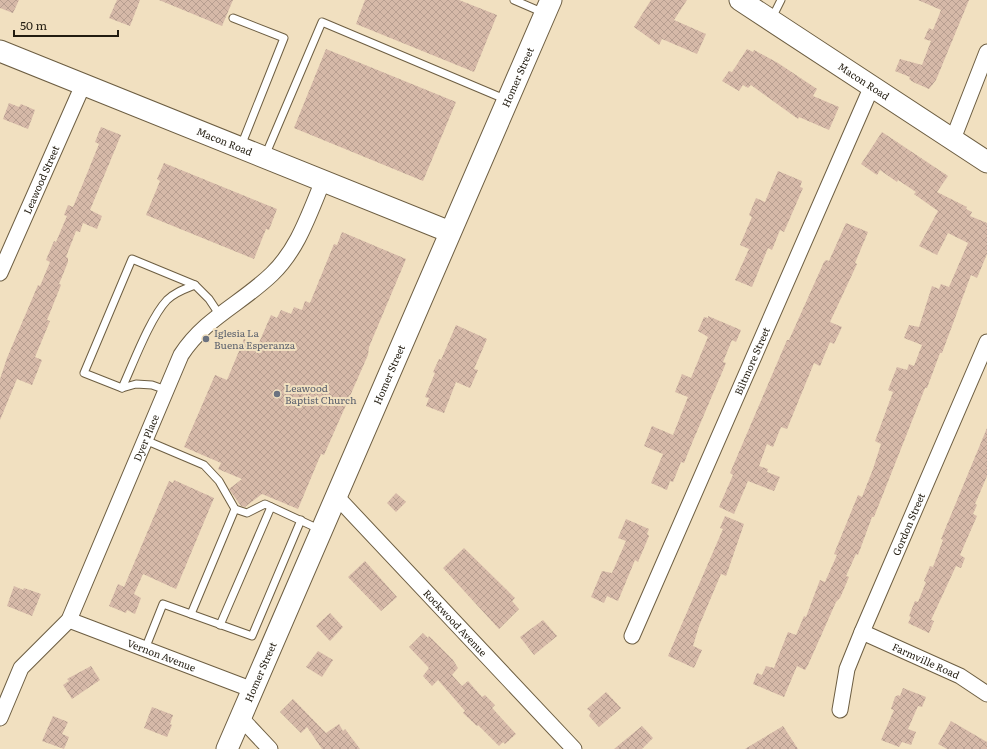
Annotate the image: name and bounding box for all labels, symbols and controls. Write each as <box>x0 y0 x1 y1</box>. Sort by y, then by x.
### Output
scale bar <box>14 12 118 38</box>
text: 50 m <box>20 16 47 34</box>
street label: Homer Street <box>498 45 537 109</box>
street label: Macon Road <box>835 58 893 103</box>
street label: Macon Road <box>195 123 255 159</box>
street label: Leawood Street <box>19 143 62 216</box>
street label: Biltmore Street <box>730 324 773 397</box>
place label: Iglesia La Buena Esperanza <box>214 325 296 352</box>
marker: Iglesia La Buena Esperanza <box>201 334 211 344</box>
street label: Homer Street <box>369 342 408 407</box>
place label: Leawood Baptist Church <box>285 380 357 407</box>
marker: Leawood Baptist Church <box>272 389 282 399</box>
street label: Dyer Place <box>129 412 162 463</box>
street label: Gordon Street <box>888 490 928 558</box>
street label: Rockwood Avenue <box>420 586 491 659</box>
street label: Vernon Avenue <box>125 635 198 675</box>
street label: Homer Street <box>240 639 280 704</box>
street label: Farmville Road <box>890 639 962 682</box>

